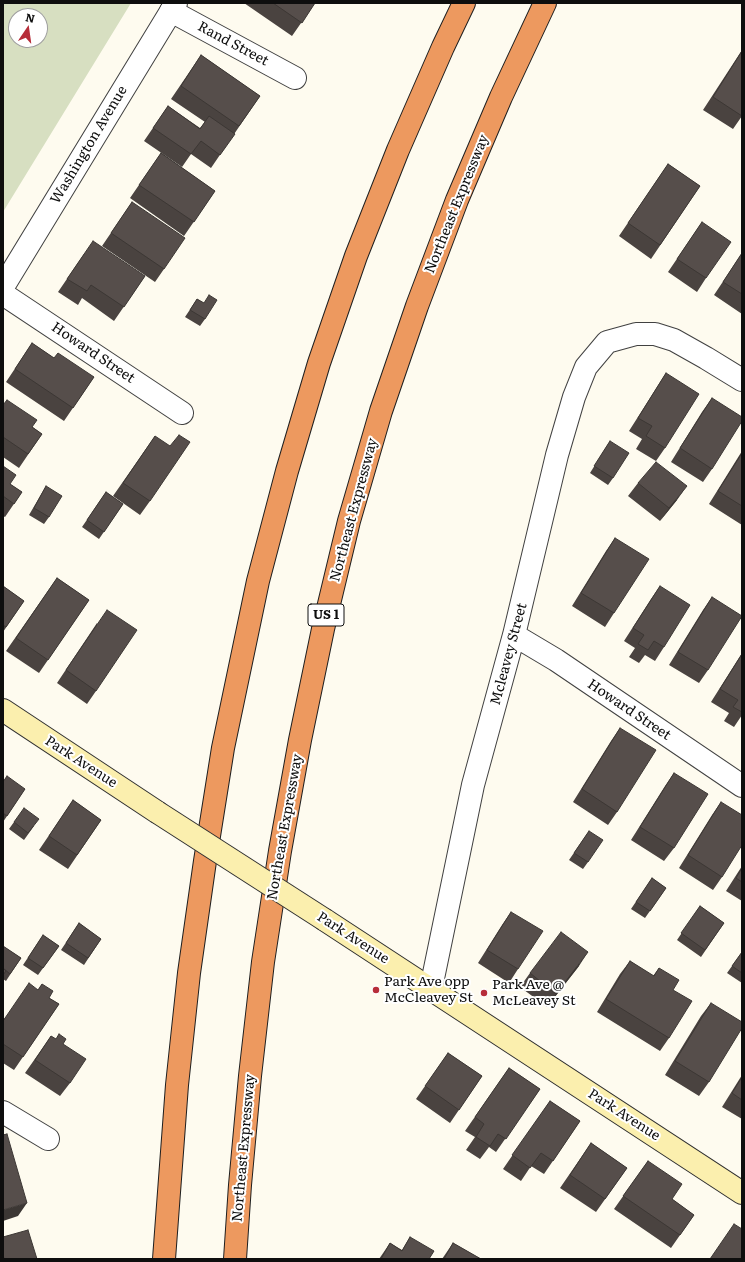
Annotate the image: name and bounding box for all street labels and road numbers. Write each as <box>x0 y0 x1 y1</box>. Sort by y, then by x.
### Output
street label: Rand Street <box>195 18 271 70</box>
street label: Washington Avenue <box>47 83 131 207</box>
street label: Northeast Expressway <box>421 132 493 276</box>
street label: Howard Street <box>48 319 138 387</box>
street label: Northeast Expressway <box>327 436 381 584</box>
street label: Mcleavey Street <box>487 601 531 707</box>
road number: US 1 <box>308 604 344 626</box>
street label: Howard Street <box>584 676 674 744</box>
street label: Park Avenue <box>42 732 120 792</box>
street label: Northeast Expressway <box>264 753 306 901</box>
street label: Park Avenue <box>314 908 392 968</box>
street label: Northeast Expressway <box>229 1073 259 1223</box>
street label: Park Avenue <box>585 1085 663 1145</box>

